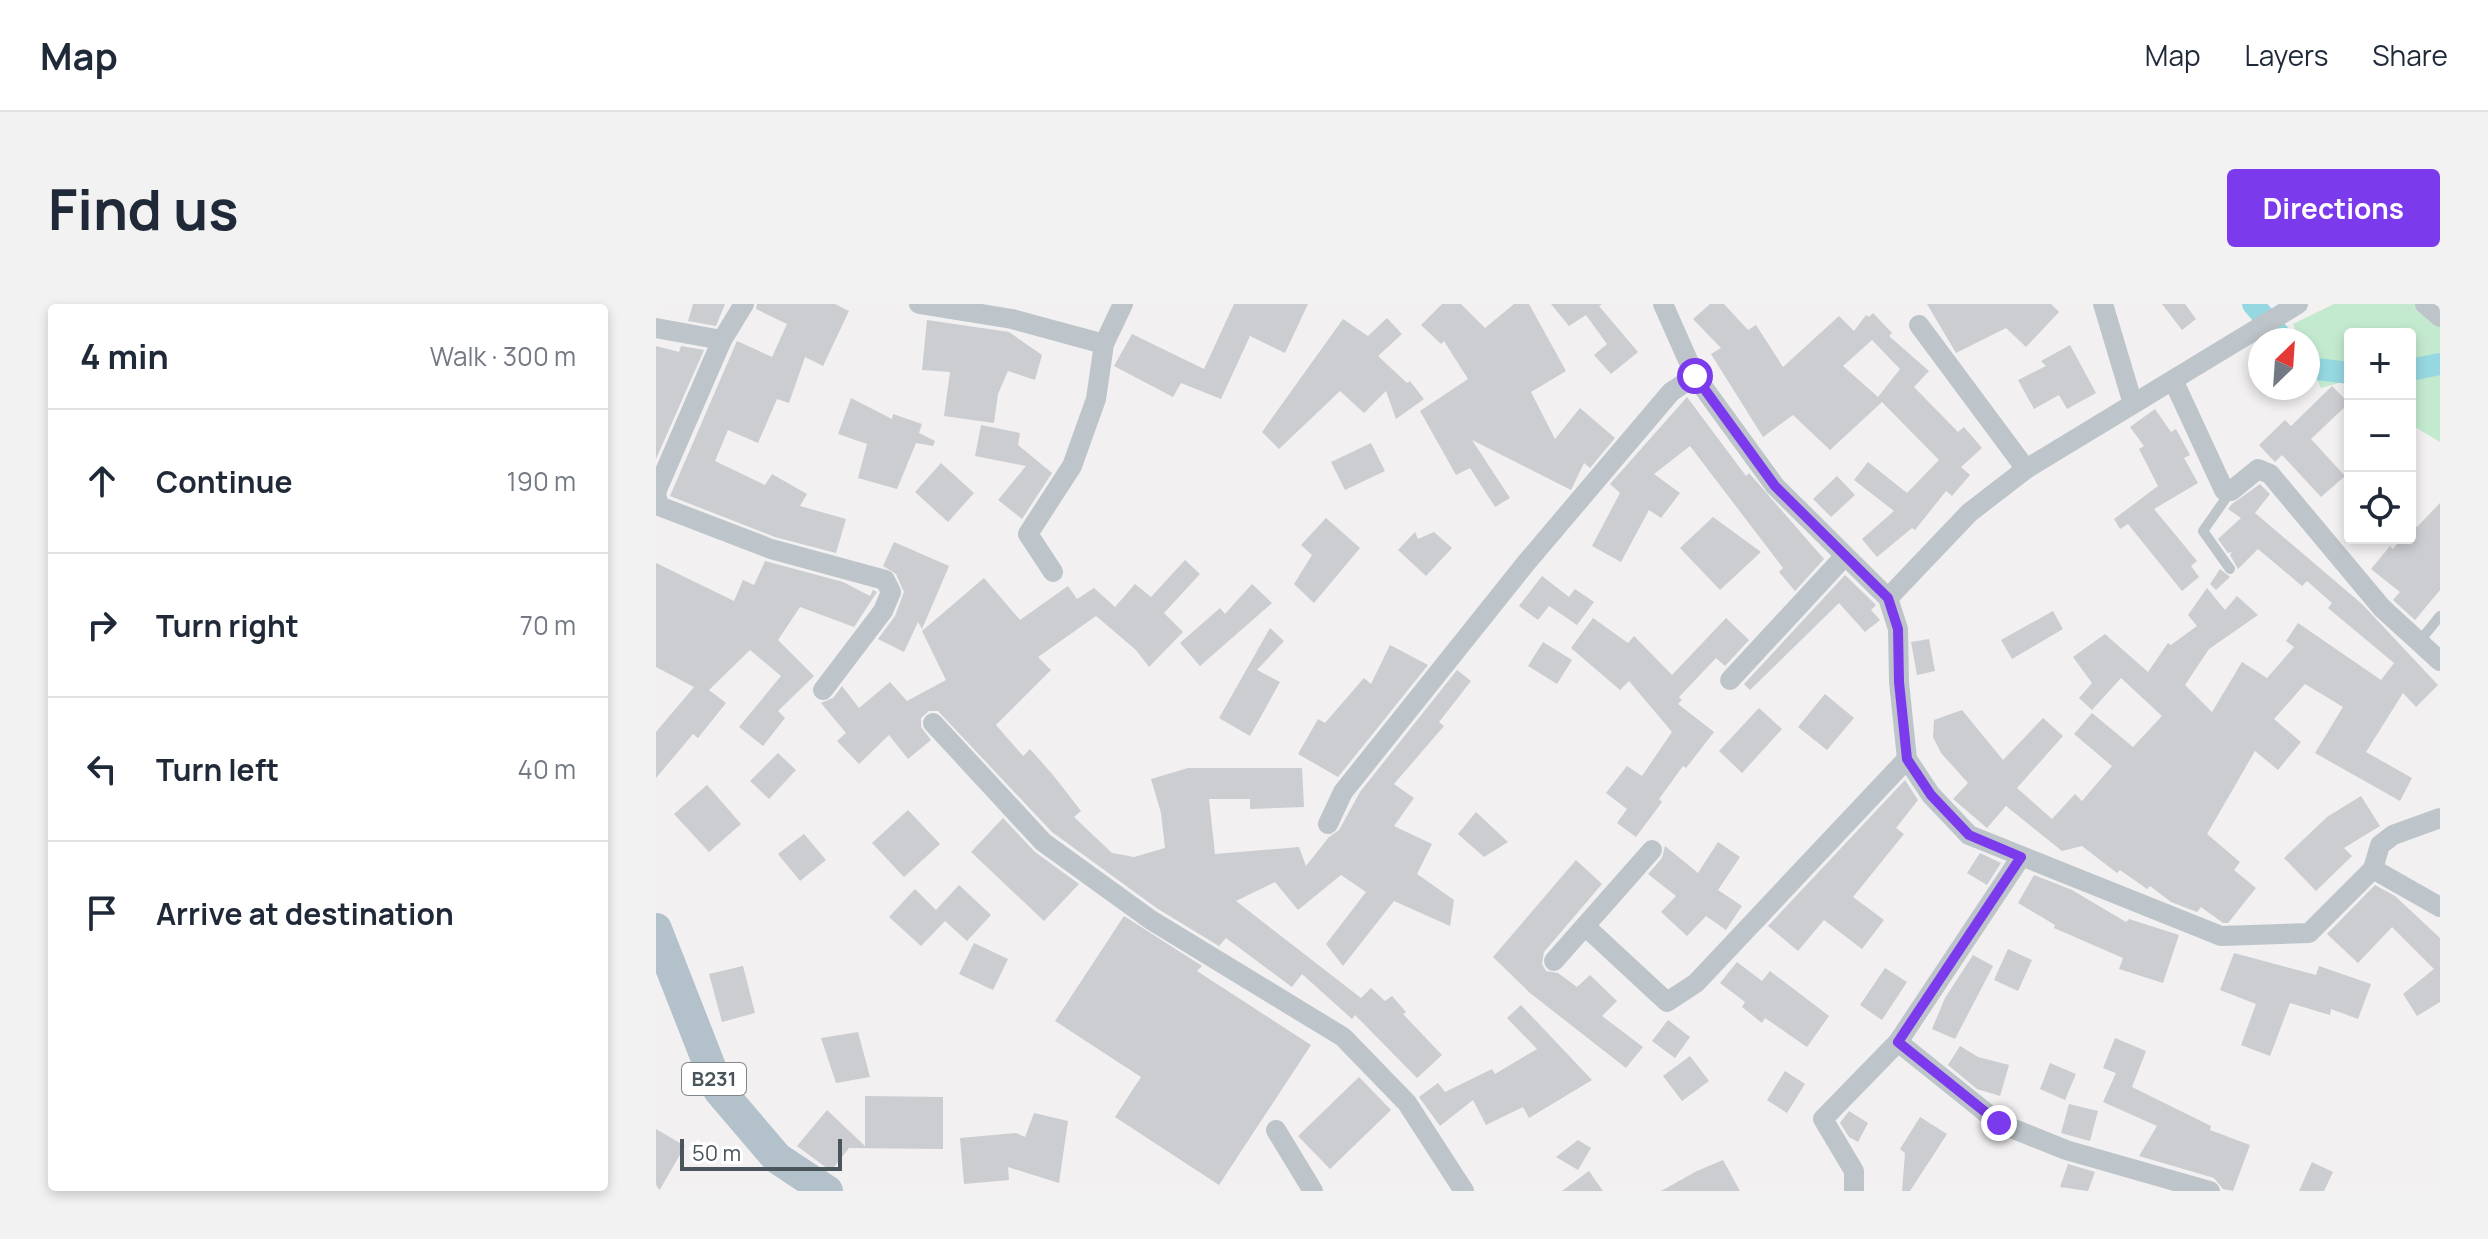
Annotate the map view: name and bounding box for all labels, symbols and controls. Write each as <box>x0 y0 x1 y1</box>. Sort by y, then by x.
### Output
text: Map <box>40 29 118 81</box>
text: Map <box>2145 36 2201 74</box>
text: Layers <box>2245 36 2328 74</box>
text: Share <box>2372 36 2448 74</box>
button: Directions <box>2227 169 2440 247</box>
text: Find us <box>48 170 239 247</box>
north arrow <box>2248 328 2320 400</box>
map controls <box>2344 328 2416 544</box>
button: + <box>2344 328 2416 400</box>
text: 4 min <box>80 333 169 379</box>
text: Walk · 300 m <box>430 338 576 374</box>
route start <box>1677 358 1713 394</box>
button: − <box>2344 400 2416 472</box>
icon: ahead <box>80 459 124 503</box>
text: Continue <box>156 461 292 502</box>
text: 190 m <box>507 463 576 499</box>
button: locate <box>2344 472 2416 544</box>
icon: right <box>80 603 124 647</box>
text: Turn right <box>156 605 299 646</box>
text: 70 m <box>520 607 576 643</box>
icon: left <box>80 747 124 791</box>
text: Turn left <box>156 749 279 790</box>
text: 40 m <box>518 751 576 787</box>
icon: arrive <box>80 891 124 935</box>
text: Arrive at destination <box>156 893 454 934</box>
road number: B231 <box>682 1063 746 1095</box>
route end <box>1981 1105 2017 1141</box>
scale bar <box>680 1135 842 1171</box>
text: 50 m <box>692 1138 741 1168</box>

